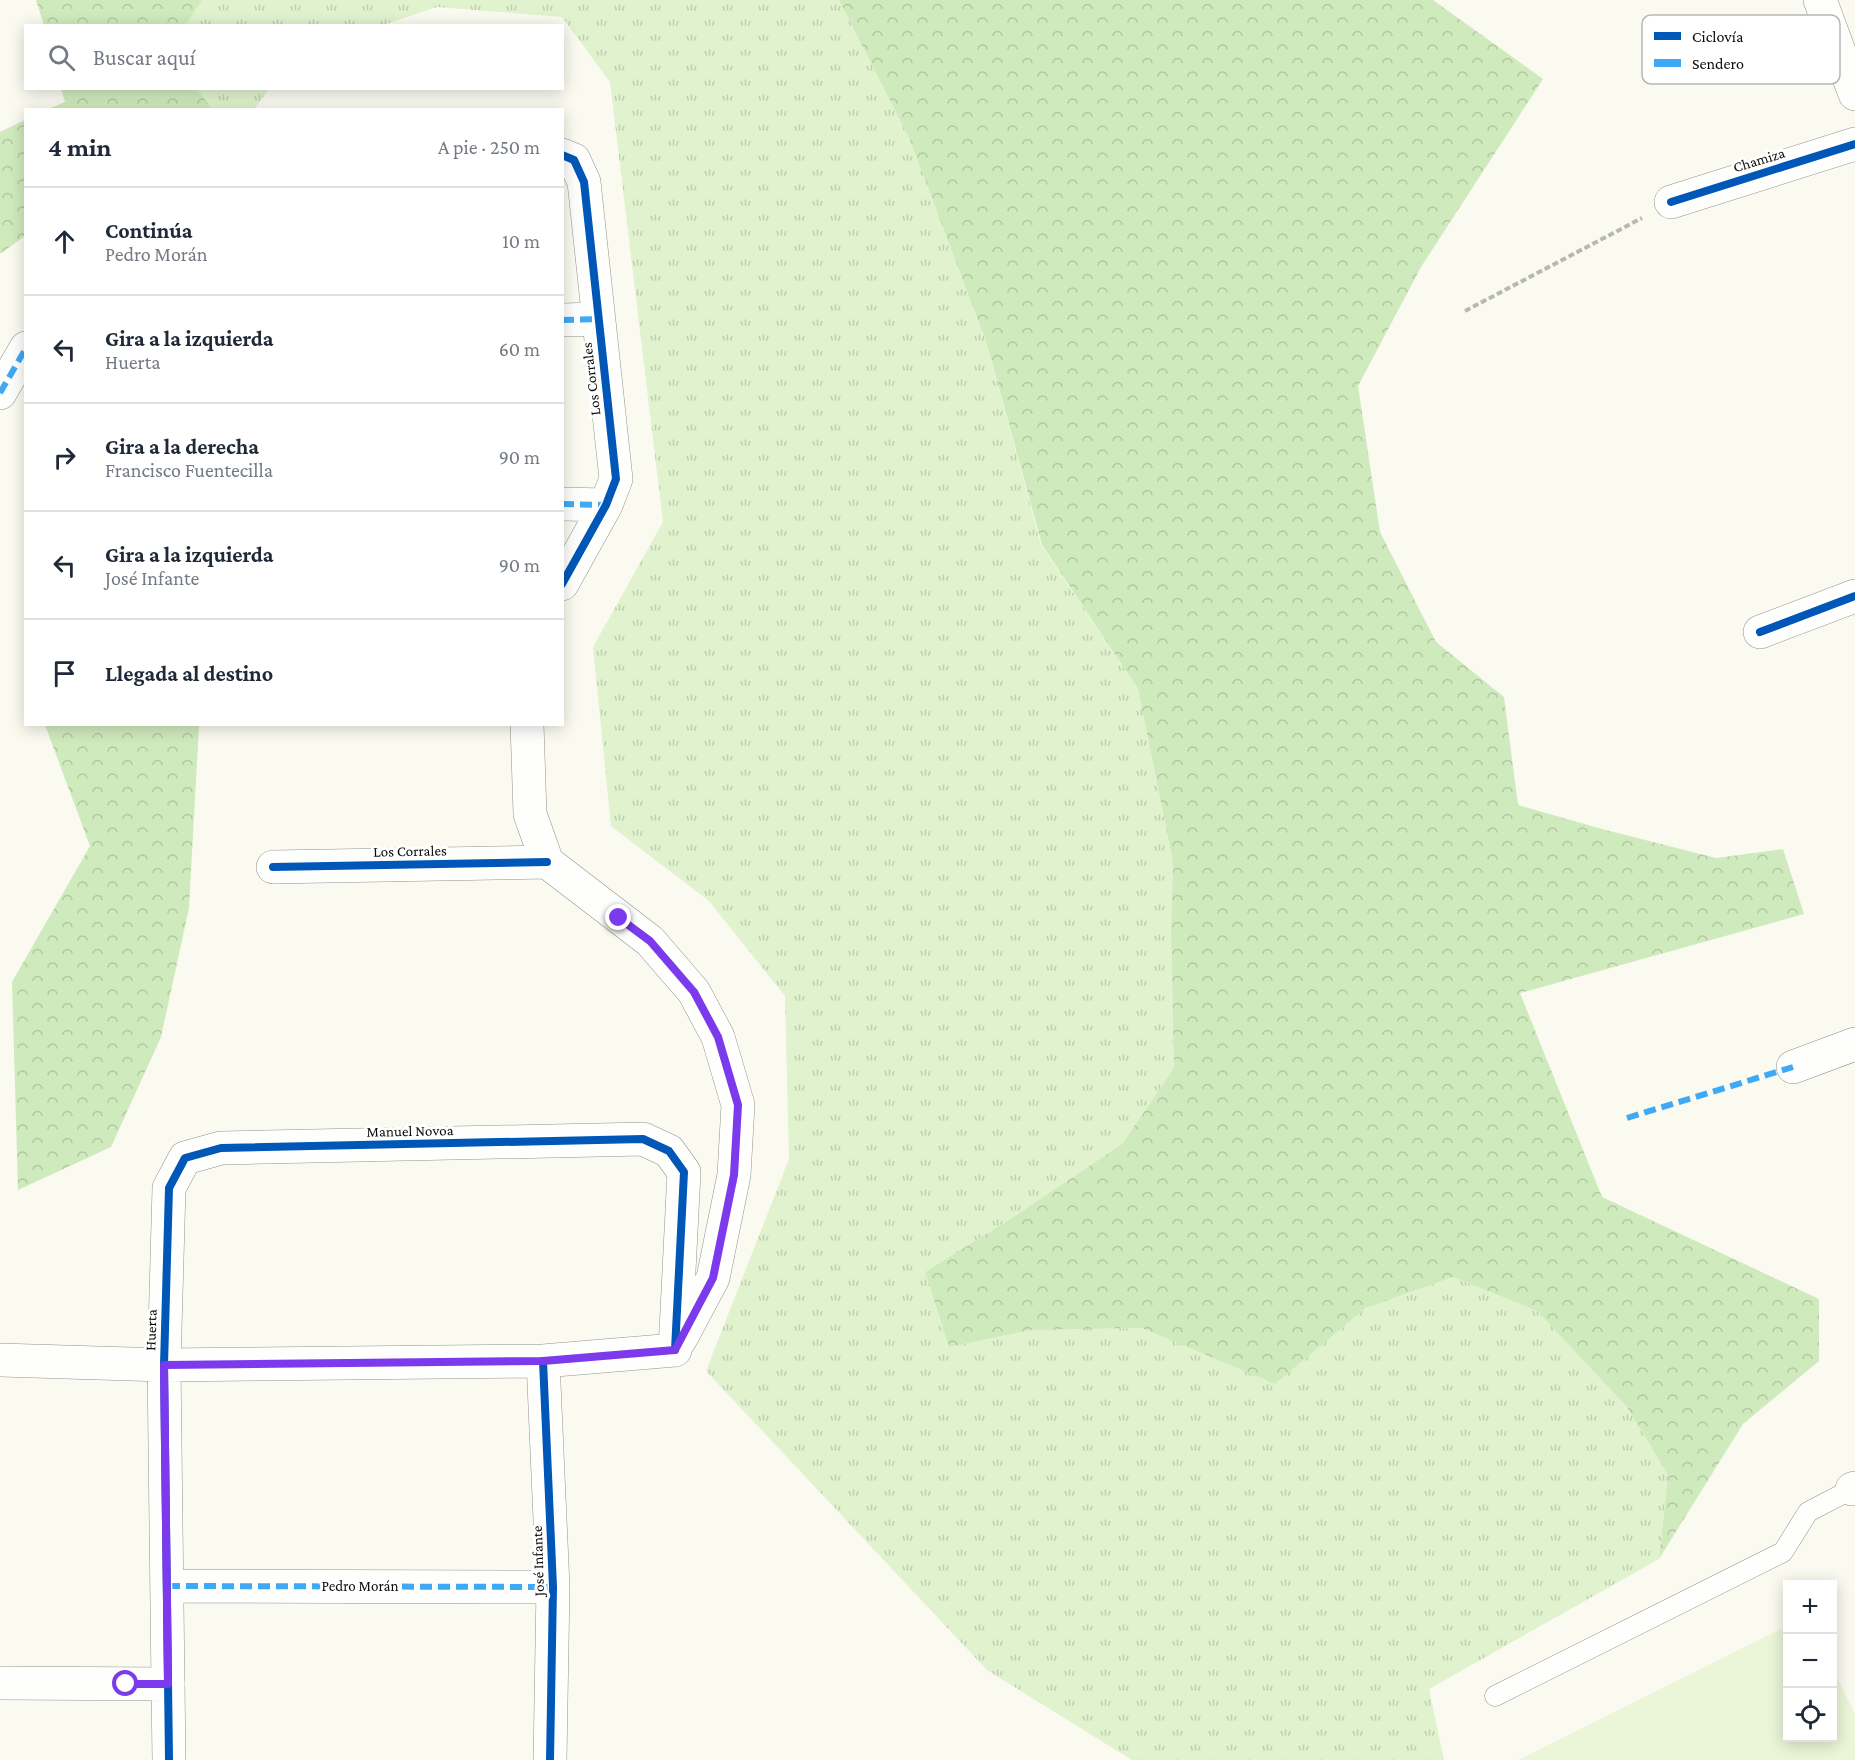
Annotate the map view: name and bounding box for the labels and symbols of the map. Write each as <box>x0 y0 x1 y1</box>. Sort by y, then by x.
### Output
legend <box>1642 15 1840 84</box>
text: Ciclovía <box>1692 28 1744 45</box>
text: Sendero <box>1692 55 1744 72</box>
street label: Chamiza <box>1731 145 1787 175</box>
street label: Los Corrales <box>579 341 603 416</box>
street label: Los Corrales <box>373 842 447 860</box>
route end <box>605 904 631 930</box>
street label: Manuel Novoa <box>366 1122 454 1140</box>
street label: Huerta <box>142 1309 160 1351</box>
street label: José Infante <box>529 1525 548 1599</box>
street label: Pedro Morán <box>322 1578 398 1594</box>
route start <box>112 1670 138 1696</box>

